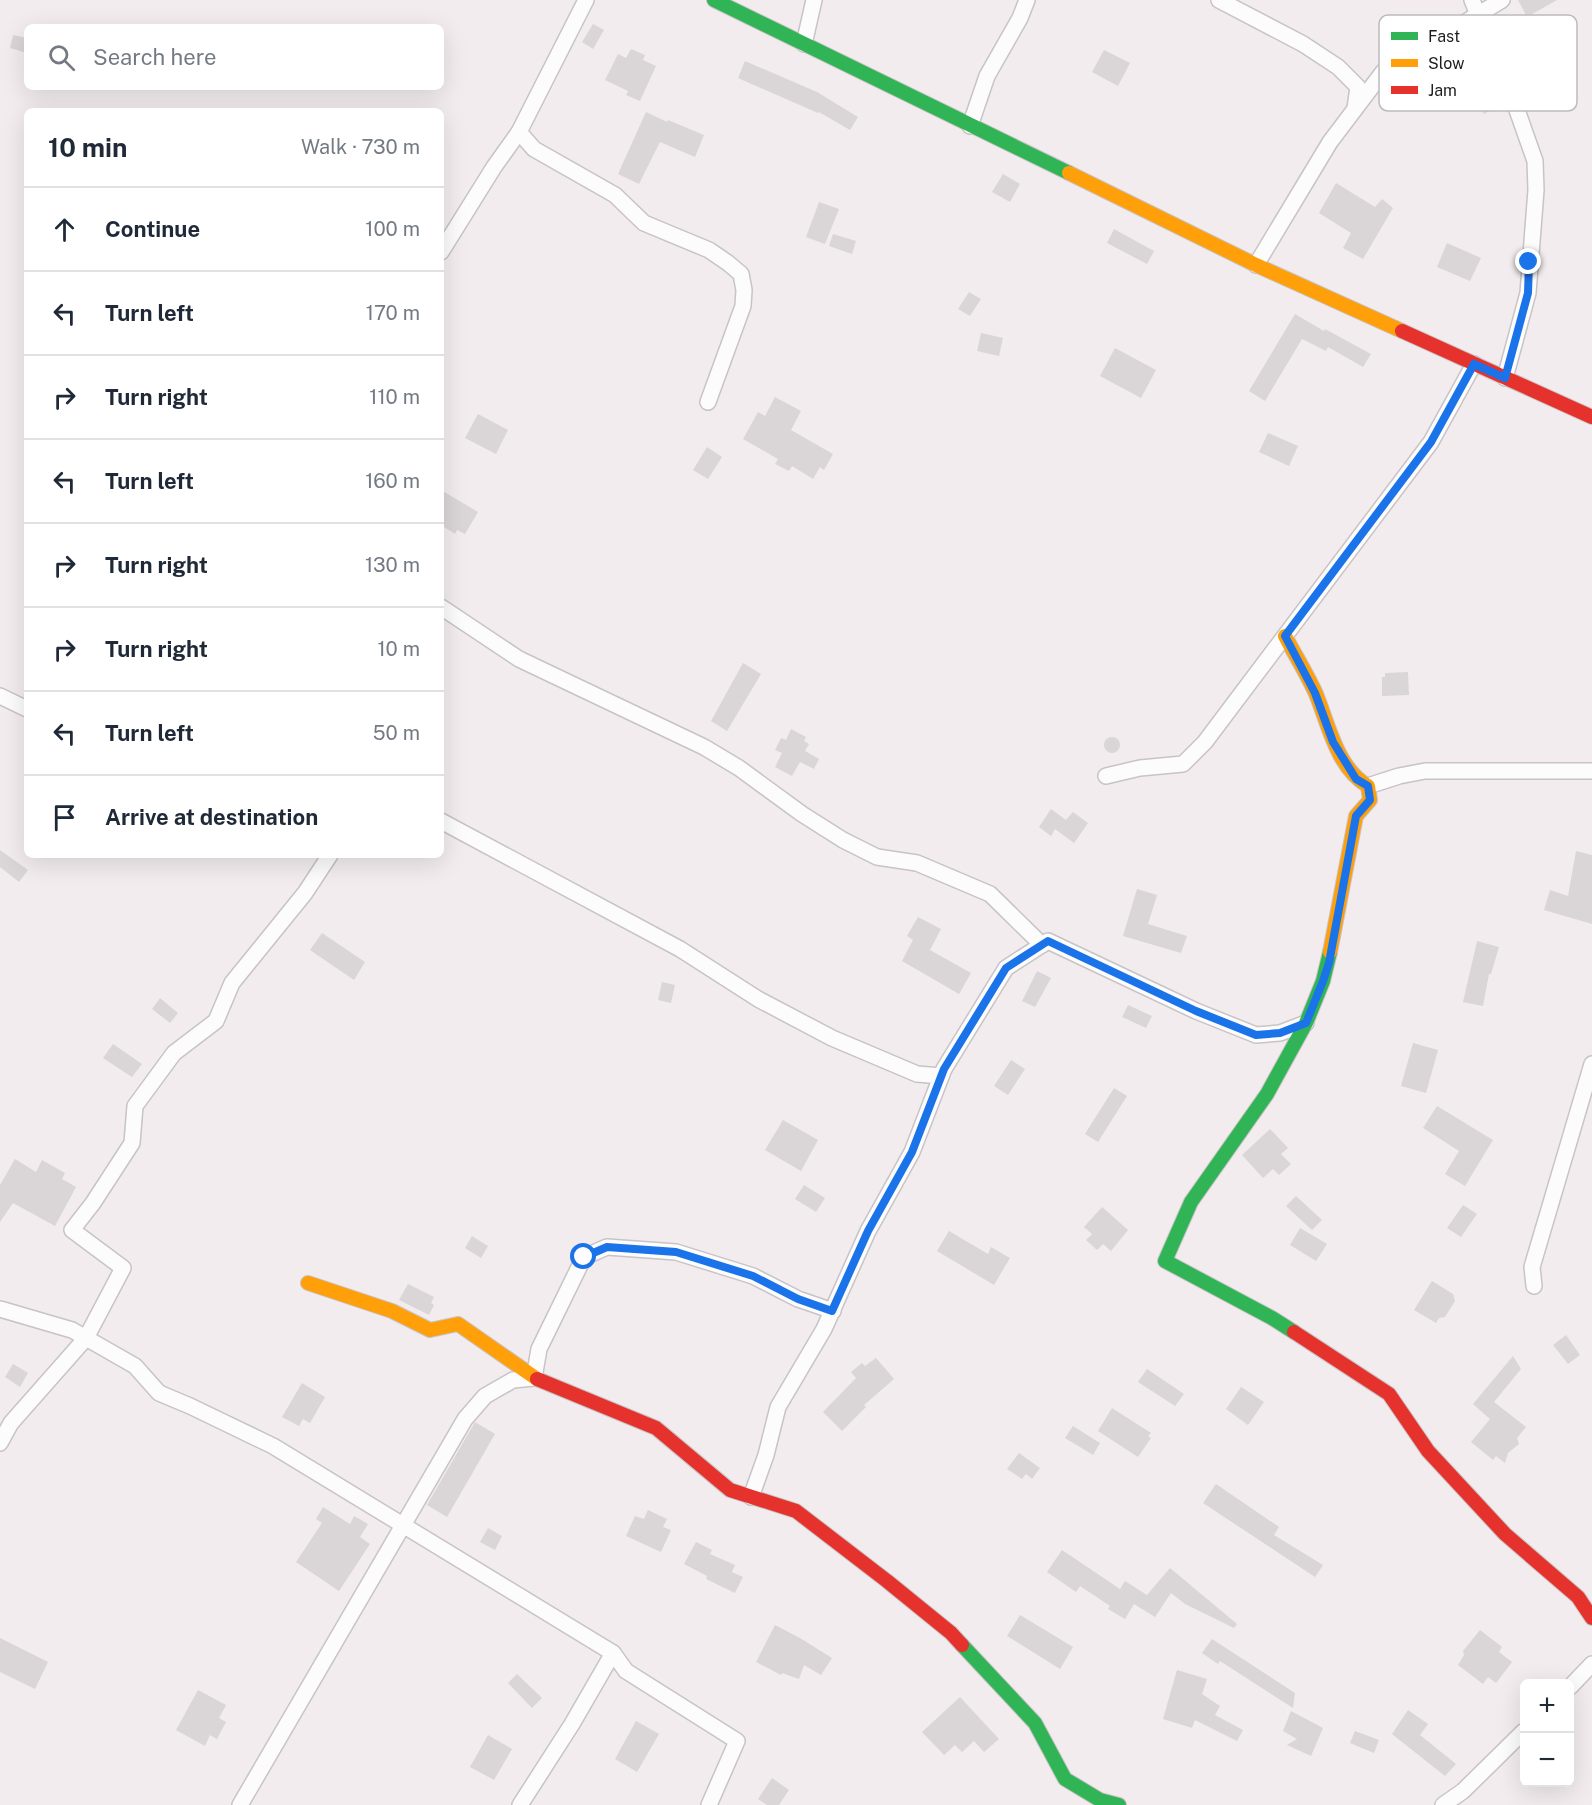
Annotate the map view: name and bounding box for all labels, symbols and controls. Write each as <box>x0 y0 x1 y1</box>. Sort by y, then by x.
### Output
legend <box>1379 15 1577 111</box>
search box <box>24 24 444 90</box>
text: Fast <box>1428 27 1460 46</box>
icon: search <box>45 41 78 74</box>
text: Search here <box>93 44 217 70</box>
text: Slow <box>1428 54 1465 73</box>
text: Jam <box>1428 81 1457 100</box>
text: 10 min <box>48 132 127 163</box>
text: Walk · 730 m <box>301 135 420 159</box>
icon: ahead <box>48 213 81 246</box>
text: Continue <box>105 216 200 242</box>
text: 100 m <box>365 217 420 241</box>
route end <box>1515 248 1541 274</box>
icon: left <box>48 297 81 330</box>
text: Turn left <box>105 300 194 326</box>
text: 170 m <box>366 301 420 325</box>
icon: right <box>48 381 81 414</box>
text: Turn right <box>105 384 208 410</box>
text: 110 m <box>369 385 420 409</box>
icon: left <box>48 465 81 498</box>
text: Turn left <box>105 468 194 494</box>
text: 160 m <box>365 469 420 493</box>
icon: right <box>48 549 81 582</box>
text: Turn right <box>105 552 208 578</box>
text: 130 m <box>365 553 420 577</box>
icon: right <box>48 633 81 666</box>
text: Turn right <box>105 636 208 662</box>
text: 10 m <box>377 637 420 661</box>
icon: left <box>48 717 81 750</box>
text: Turn left <box>105 720 194 746</box>
text: 50 m <box>373 721 420 745</box>
icon: arrive <box>48 801 81 834</box>
text: Arrive at destination <box>105 804 318 830</box>
route start <box>570 1243 596 1269</box>
map controls <box>1520 1679 1574 1787</box>
button: + <box>1520 1679 1574 1733</box>
button: − <box>1520 1733 1574 1787</box>

